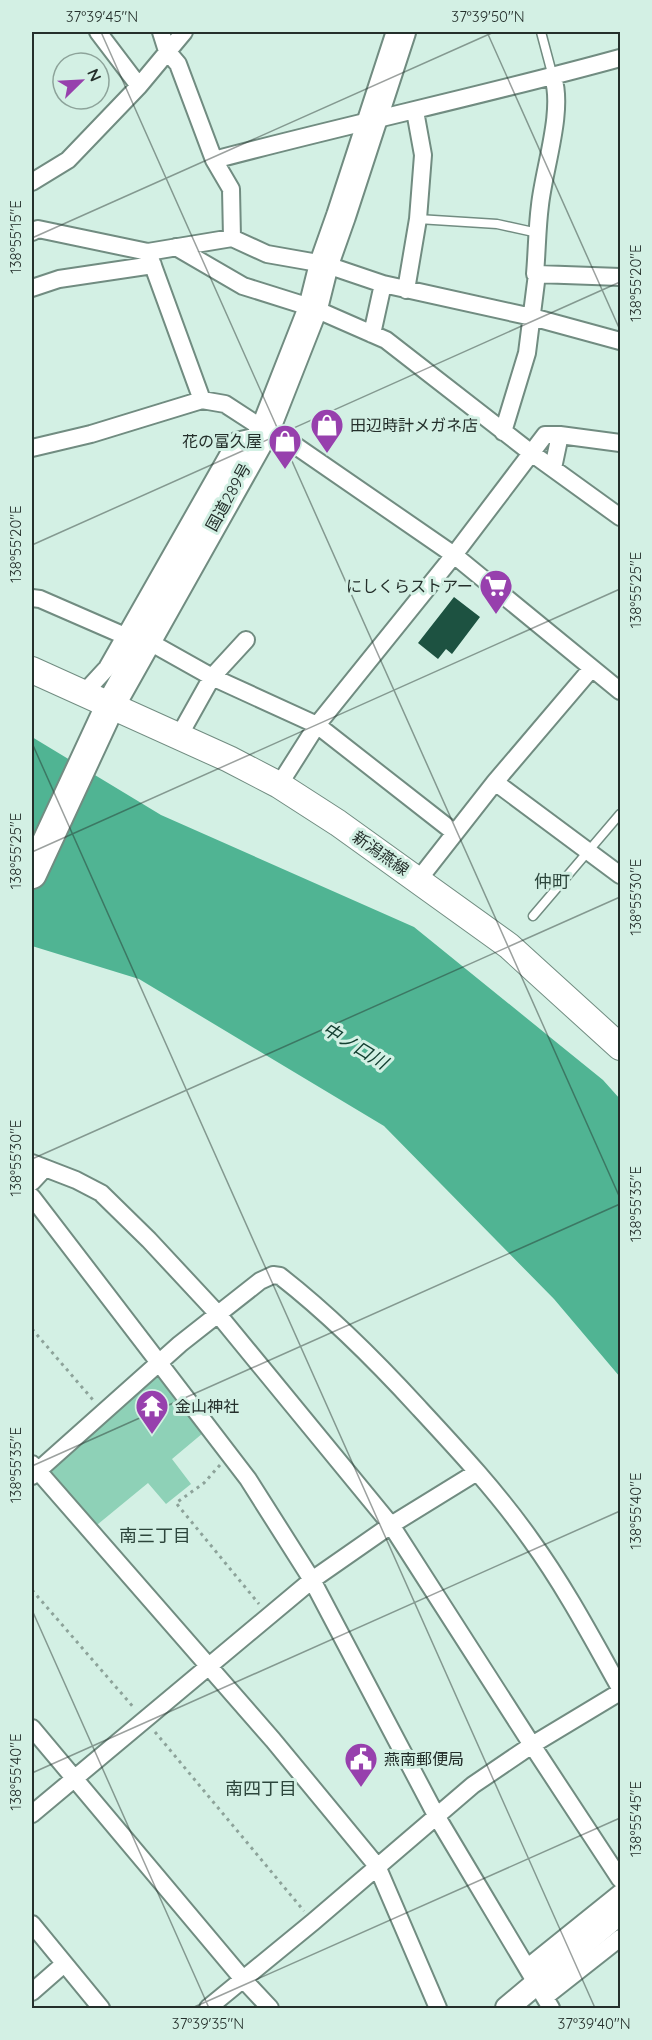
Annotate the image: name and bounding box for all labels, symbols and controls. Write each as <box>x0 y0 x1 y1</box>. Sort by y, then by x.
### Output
text: 37°39'45"N <box>66 7 138 26</box>
text: 37°39'50"N <box>451 7 525 26</box>
north arrow <box>51 51 111 111</box>
text: N <box>83 65 106 84</box>
text: 138°55'15"E <box>6 200 25 274</box>
text: 138°55'20"E <box>626 244 645 322</box>
shop icon: 田辺時計メガネ店 <box>309 407 345 454</box>
place label: 田辺時計メガネ店 <box>350 415 478 435</box>
shop icon: 花の富久屋 <box>267 423 303 470</box>
place label: 花の富久屋 <box>182 431 262 451</box>
street label: 国道289号 <box>201 460 255 534</box>
text: 138°55'20"E <box>6 505 25 583</box>
text: 138°55'25"E <box>626 552 645 628</box>
supermarket icon: にしくらストアー <box>478 568 514 615</box>
place label: にしくらストアー <box>346 576 473 596</box>
text: 138°55'25"E <box>6 813 25 889</box>
street label: 新潟燕線 <box>349 826 413 880</box>
text: 138°55'30"E <box>626 859 645 935</box>
district label: 仲町 <box>534 870 570 893</box>
water label: 中ノ口川 <box>318 1017 394 1075</box>
text: 138°55'30"E <box>6 1120 25 1196</box>
text: 138°55'35"E <box>626 1166 645 1242</box>
temple icon: 金山神社 <box>134 1388 170 1435</box>
place label: 金山神社 <box>175 1396 239 1416</box>
text: 138°55'35"E <box>6 1427 25 1503</box>
text: 138°55'40"E <box>626 1473 645 1549</box>
district label: 南三丁目 <box>119 1524 191 1547</box>
text: 138°55'40"E <box>6 1734 25 1810</box>
public building icon: 燕南郵便局 <box>343 1741 379 1788</box>
place label: 燕南郵便局 <box>384 1749 464 1769</box>
district label: 南四丁目 <box>225 1777 297 1800</box>
text: 138°55'45"E <box>626 1781 645 1857</box>
text: 37°39'35"N <box>172 2014 244 2033</box>
text: 37°39'40"N <box>557 2014 631 2033</box>

